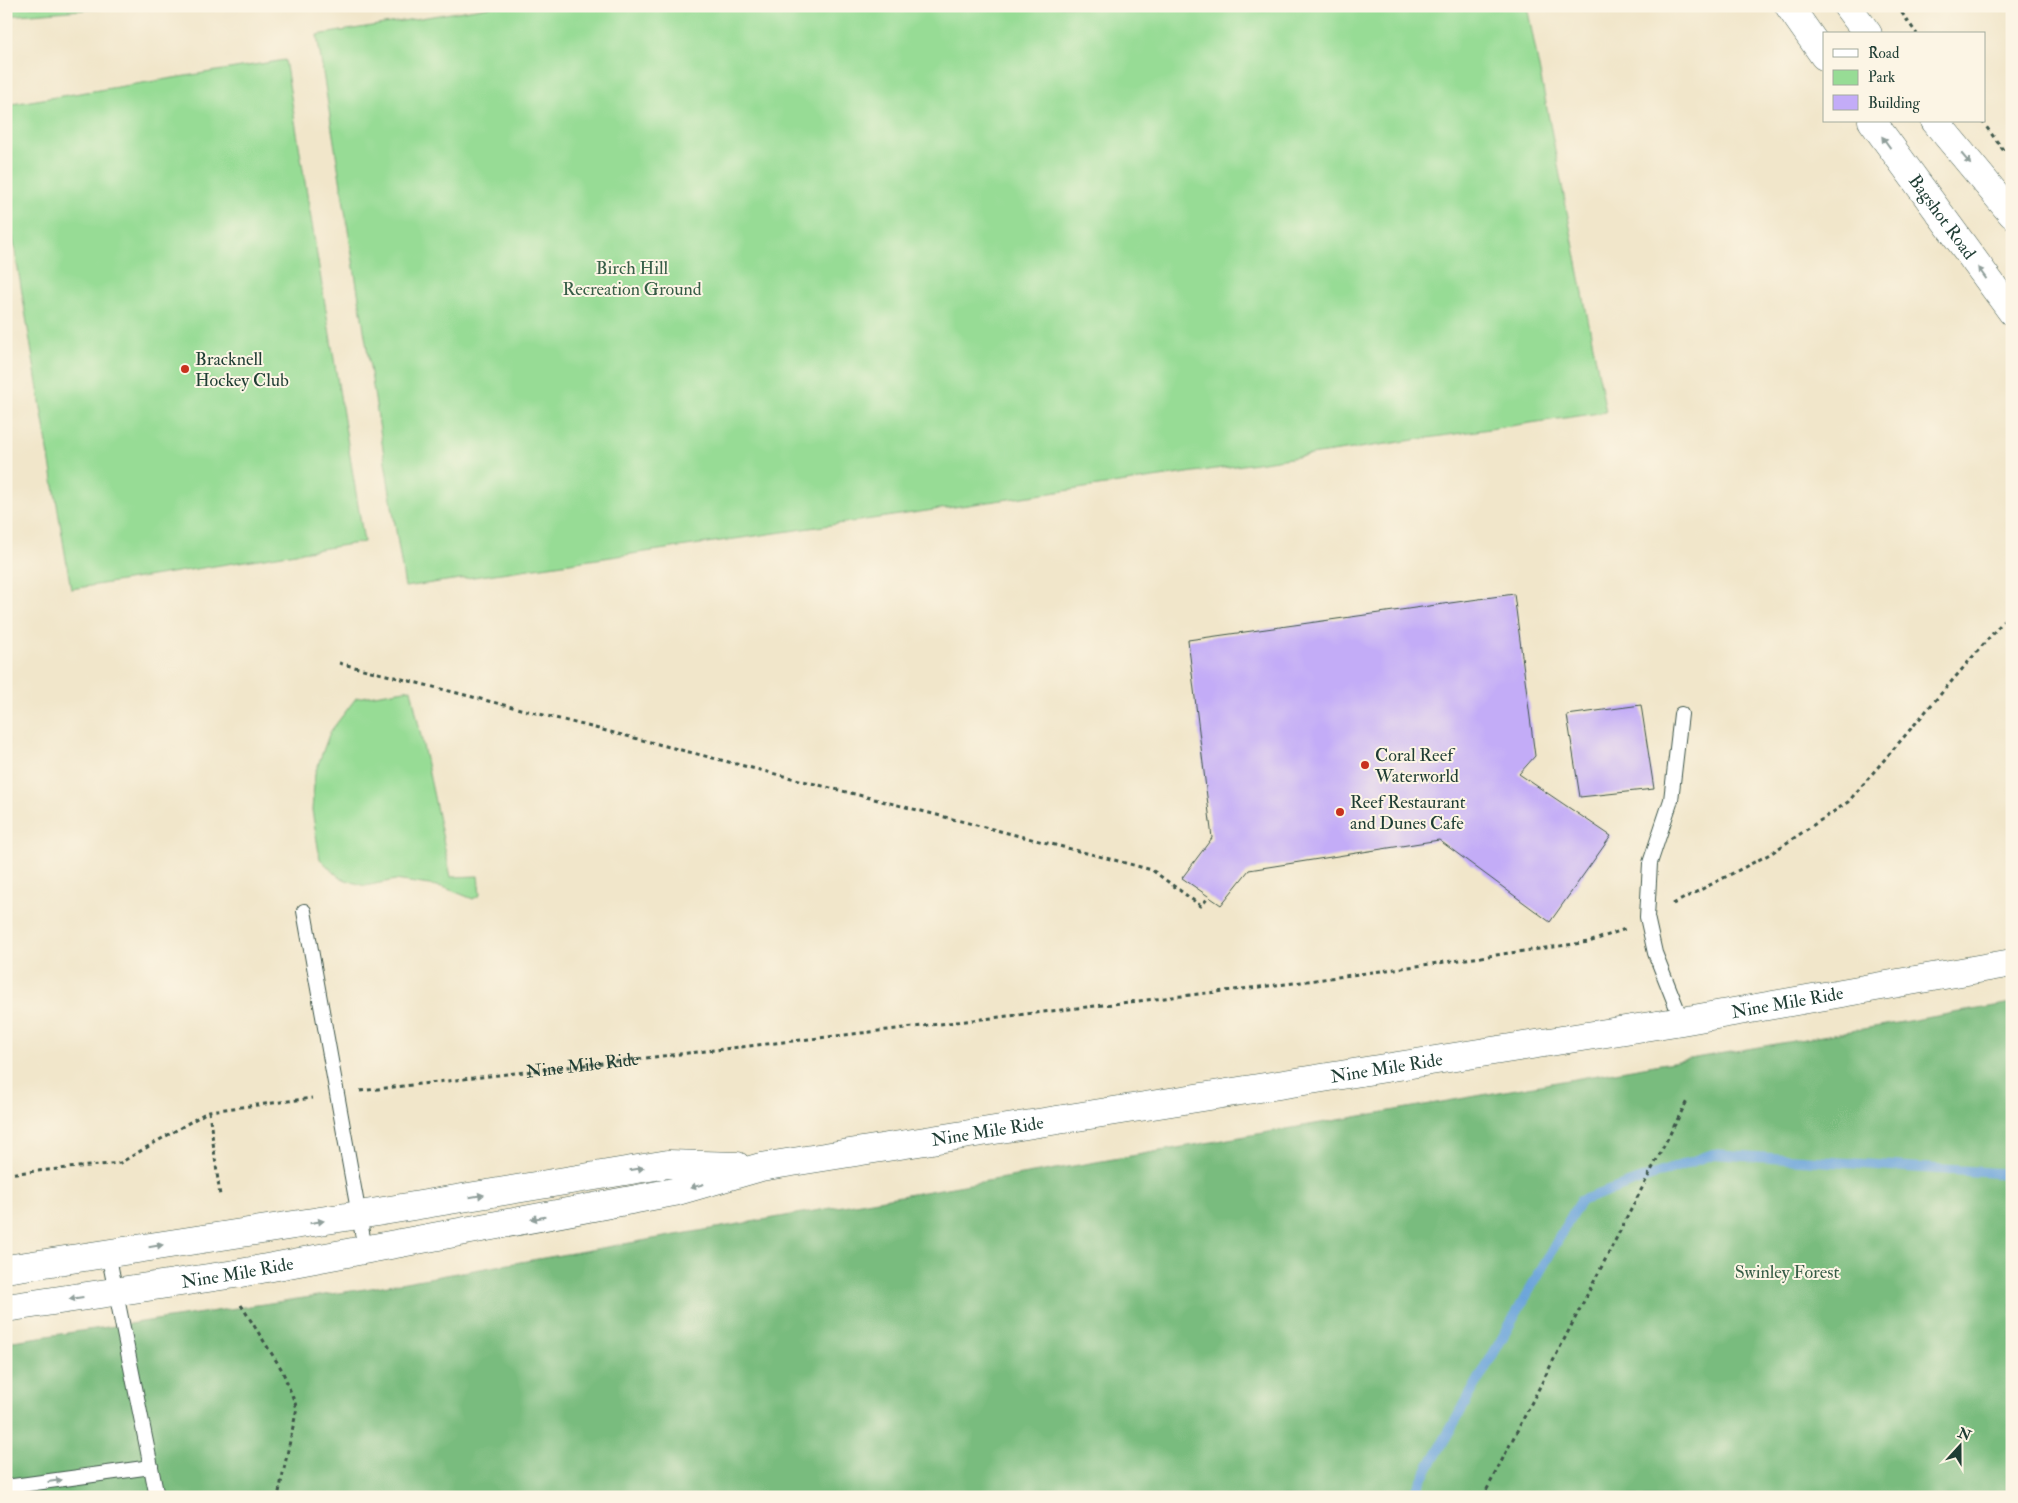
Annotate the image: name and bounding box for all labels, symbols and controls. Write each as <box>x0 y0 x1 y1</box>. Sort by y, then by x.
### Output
legend <box>1823 32 1986 122</box>
text: Road <box>1868 44 1900 63</box>
text: Park <box>1868 68 1895 87</box>
text: Building <box>1868 94 1920 113</box>
one-way arrow <box>1881 136 1892 149</box>
one-way arrow <box>1960 152 1971 165</box>
street label: Bagshot Road <box>1904 170 1981 264</box>
park label: Birch Hill Recreation Ground <box>562 257 702 301</box>
one-way arrow <box>1977 266 1987 280</box>
place label: Bracknell Hockey Club <box>195 348 289 392</box>
marker: Bracknell Hockey Club <box>179 363 191 375</box>
place label: Coral Reef Waterworld <box>1374 744 1459 788</box>
marker: Coral Reef Waterworld <box>1359 759 1371 771</box>
place label: Reef Restaurant and Dunes Cafe <box>1350 791 1466 835</box>
marker: Reef Restaurant and Dunes Cafe <box>1334 806 1346 818</box>
street label: Nine Mile Ride <box>1729 981 1846 1024</box>
street label: Nine Mile Ride <box>525 1047 641 1083</box>
street label: Nine Mile Ride <box>1329 1048 1445 1088</box>
street label: Nine Mile Ride <box>930 1111 1046 1151</box>
one-way arrow <box>630 1165 646 1173</box>
one-way arrow <box>690 1182 705 1190</box>
one-way arrow <box>469 1191 485 1199</box>
one-way arrow <box>530 1214 546 1222</box>
one-way arrow <box>309 1218 325 1226</box>
one-way arrow <box>148 1242 164 1250</box>
street label: Nine Mile Ride <box>180 1252 296 1293</box>
park label: Swinley Forest <box>1735 1261 1839 1284</box>
one-way arrow <box>67 1295 83 1303</box>
north arrow <box>1936 1420 1986 1470</box>
text: N <box>1955 1424 1974 1445</box>
one-way arrow <box>47 1476 63 1484</box>

